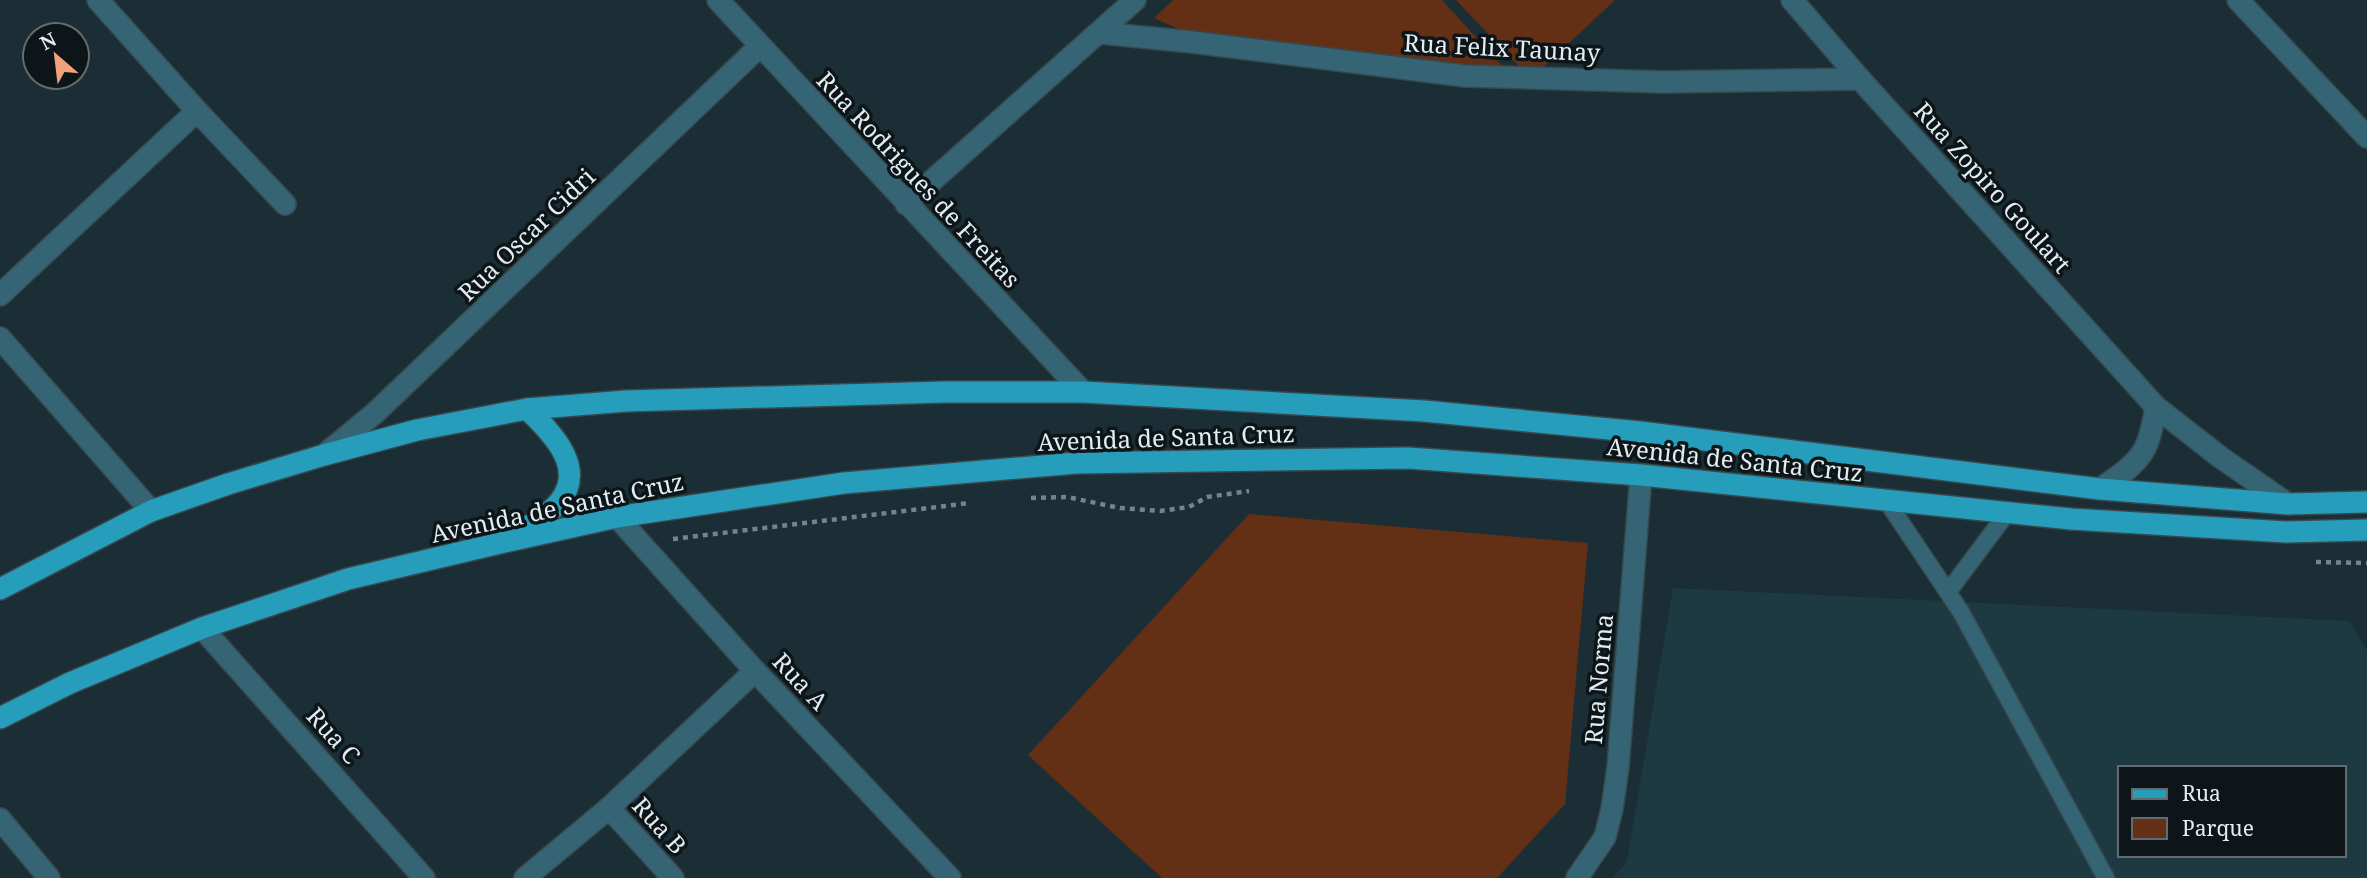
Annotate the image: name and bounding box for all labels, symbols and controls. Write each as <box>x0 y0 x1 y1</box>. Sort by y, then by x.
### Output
north arrow <box>21 21 91 91</box>
street label: Rua Felix Taunay <box>1403 25 1602 69</box>
text: N <box>35 26 61 56</box>
street label: Rua Rodrigues de Freitas <box>810 64 1028 294</box>
street label: Rua Zopiro Goulart <box>1907 94 2079 280</box>
street label: Rua Oscar Cidri <box>450 160 602 308</box>
street label: Avenida de Santa Cruz <box>1037 416 1295 458</box>
street label: Avenida de Santa Cruz <box>1605 429 1865 489</box>
street label: Avenida de Santa Cruz <box>428 464 686 550</box>
street label: Rua Norma <box>1576 613 1620 745</box>
street label: Rua A <box>766 645 836 717</box>
street label: Rua C <box>300 700 368 770</box>
legend <box>2118 766 2346 857</box>
text: Rua <box>2182 779 2221 807</box>
street label: Rua B <box>626 789 694 861</box>
text: Parque <box>2182 814 2254 842</box>

